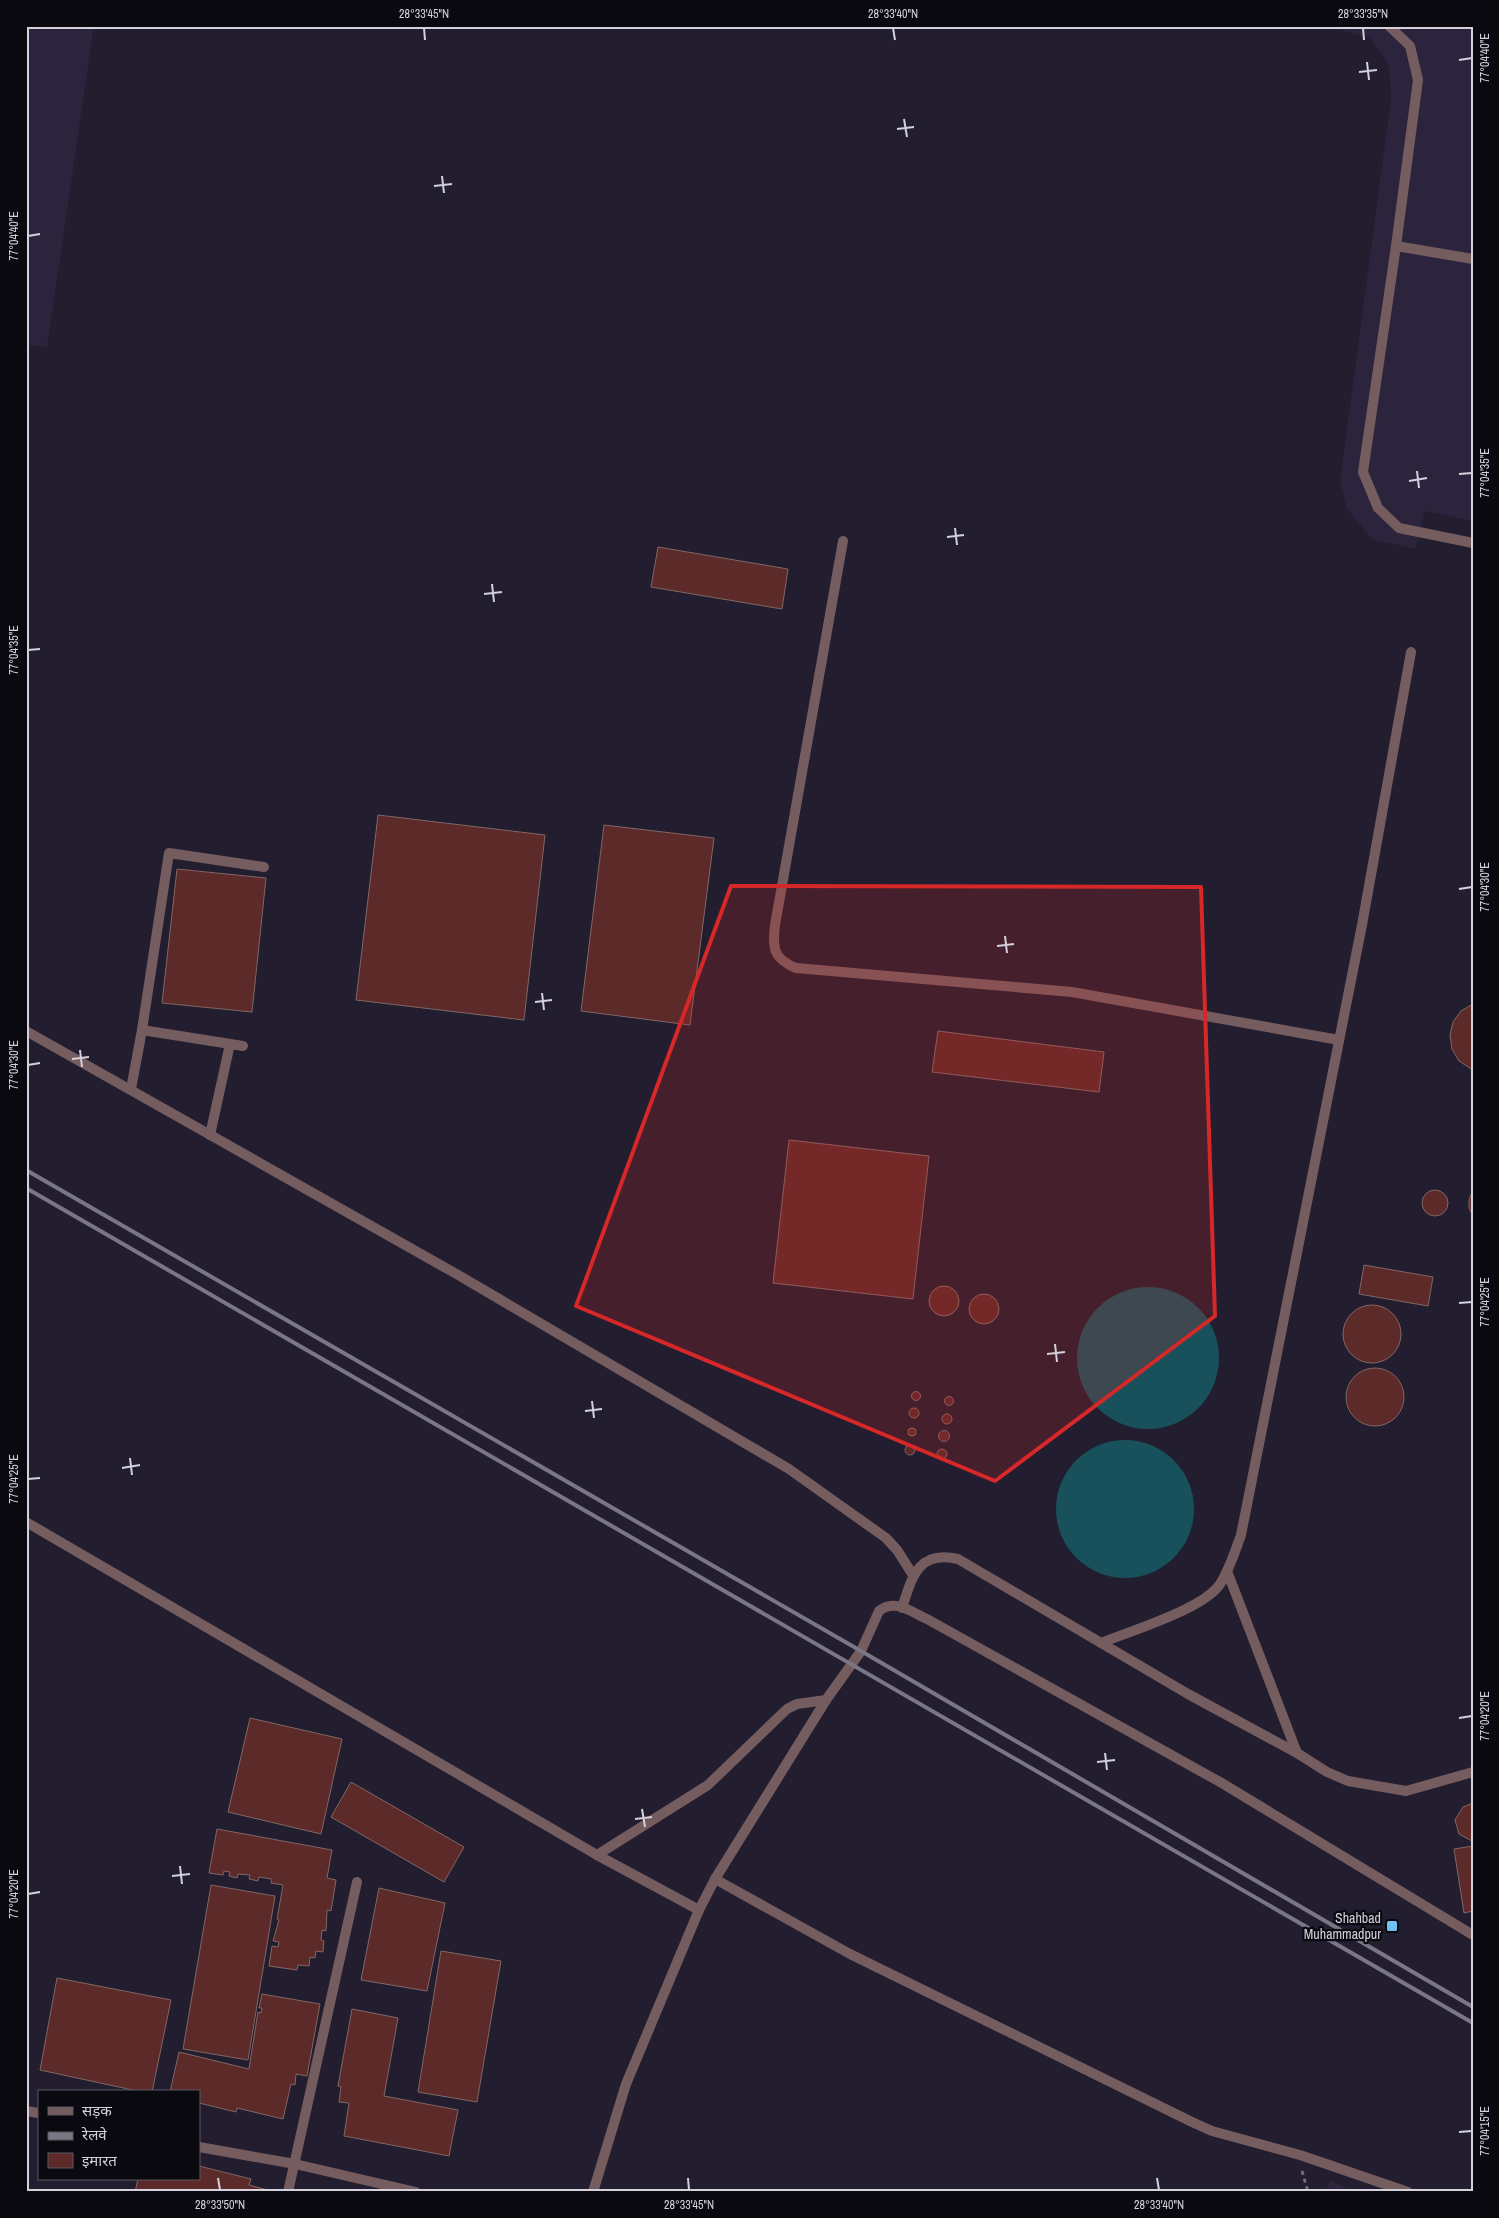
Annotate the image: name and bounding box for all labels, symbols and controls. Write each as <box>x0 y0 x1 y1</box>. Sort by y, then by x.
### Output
text: 28°33'45"N <box>399 6 449 22</box>
text: 28°33'40"N <box>868 6 918 22</box>
text: 28°33'35"N <box>1338 6 1388 22</box>
text: 77°04'40"E <box>1477 33 1493 83</box>
text: 77°04'40"E <box>6 211 22 261</box>
text: 77°04'35"E <box>1477 448 1493 498</box>
text: 77°04'35"E <box>6 625 22 675</box>
text: 77°04'30"E <box>1477 862 1493 912</box>
text: 77°04'30"E <box>6 1040 22 1090</box>
text: 77°04'25"E <box>1477 1277 1493 1327</box>
text: 77°04'25"E <box>6 1454 22 1504</box>
text: 77°04'20"E <box>1477 1691 1493 1741</box>
text: 77°04'20"E <box>6 1869 22 1919</box>
place label: Shahbad Muhammadpur <box>1304 1909 1381 1943</box>
marker: Shahbad Muhammadpur <box>1385 1919 1399 1933</box>
legend <box>38 2090 200 2180</box>
text: सड़क <box>82 2100 112 2121</box>
text: 77°04'15"E <box>1477 2106 1493 2156</box>
text: रेलवे <box>81 2124 107 2145</box>
text: इमारत <box>82 2150 117 2171</box>
text: 28°33'50"N <box>195 2197 245 2213</box>
text: 28°33'45"N <box>664 2197 714 2213</box>
text: 28°33'40"N <box>1134 2197 1184 2213</box>

